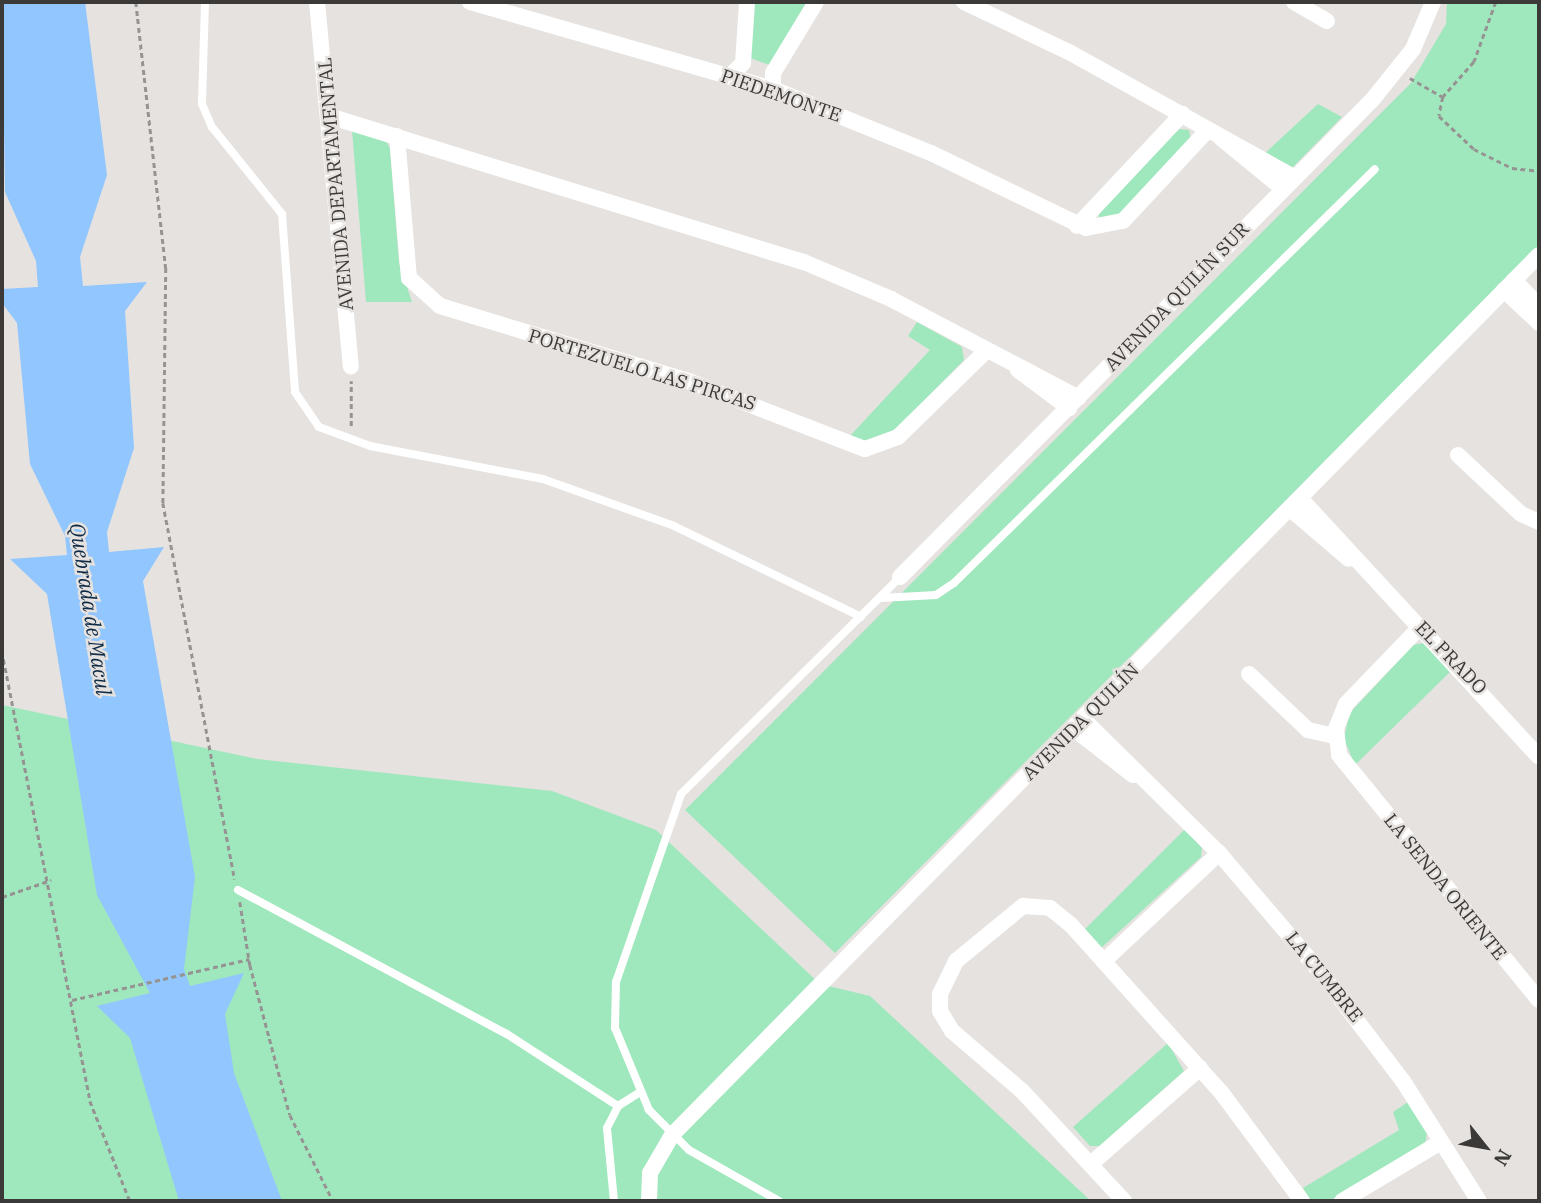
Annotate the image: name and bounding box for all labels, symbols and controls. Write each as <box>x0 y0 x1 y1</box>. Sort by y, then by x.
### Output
street label: AVENIDA DEPARTAMENTAL <box>314 56 358 312</box>
street label: PIEDEMONTE <box>718 65 844 127</box>
street label: AVENIDA QUILÍN SUR <box>1100 218 1254 376</box>
street label: PORTEZUELO LAS PIRCAS <box>525 324 759 416</box>
water label: Quebrada de Macul <box>65 521 117 697</box>
street label: EL PRADO <box>1411 617 1491 699</box>
street label: AVENIDA QUILÍN <box>1018 659 1144 785</box>
street label: LA SENDA ORIENTE <box>1379 809 1511 965</box>
street label: LA CUMBRE <box>1281 927 1367 1027</box>
north arrow <box>1450 1112 1520 1182</box>
text: N <box>1489 1145 1517 1170</box>

